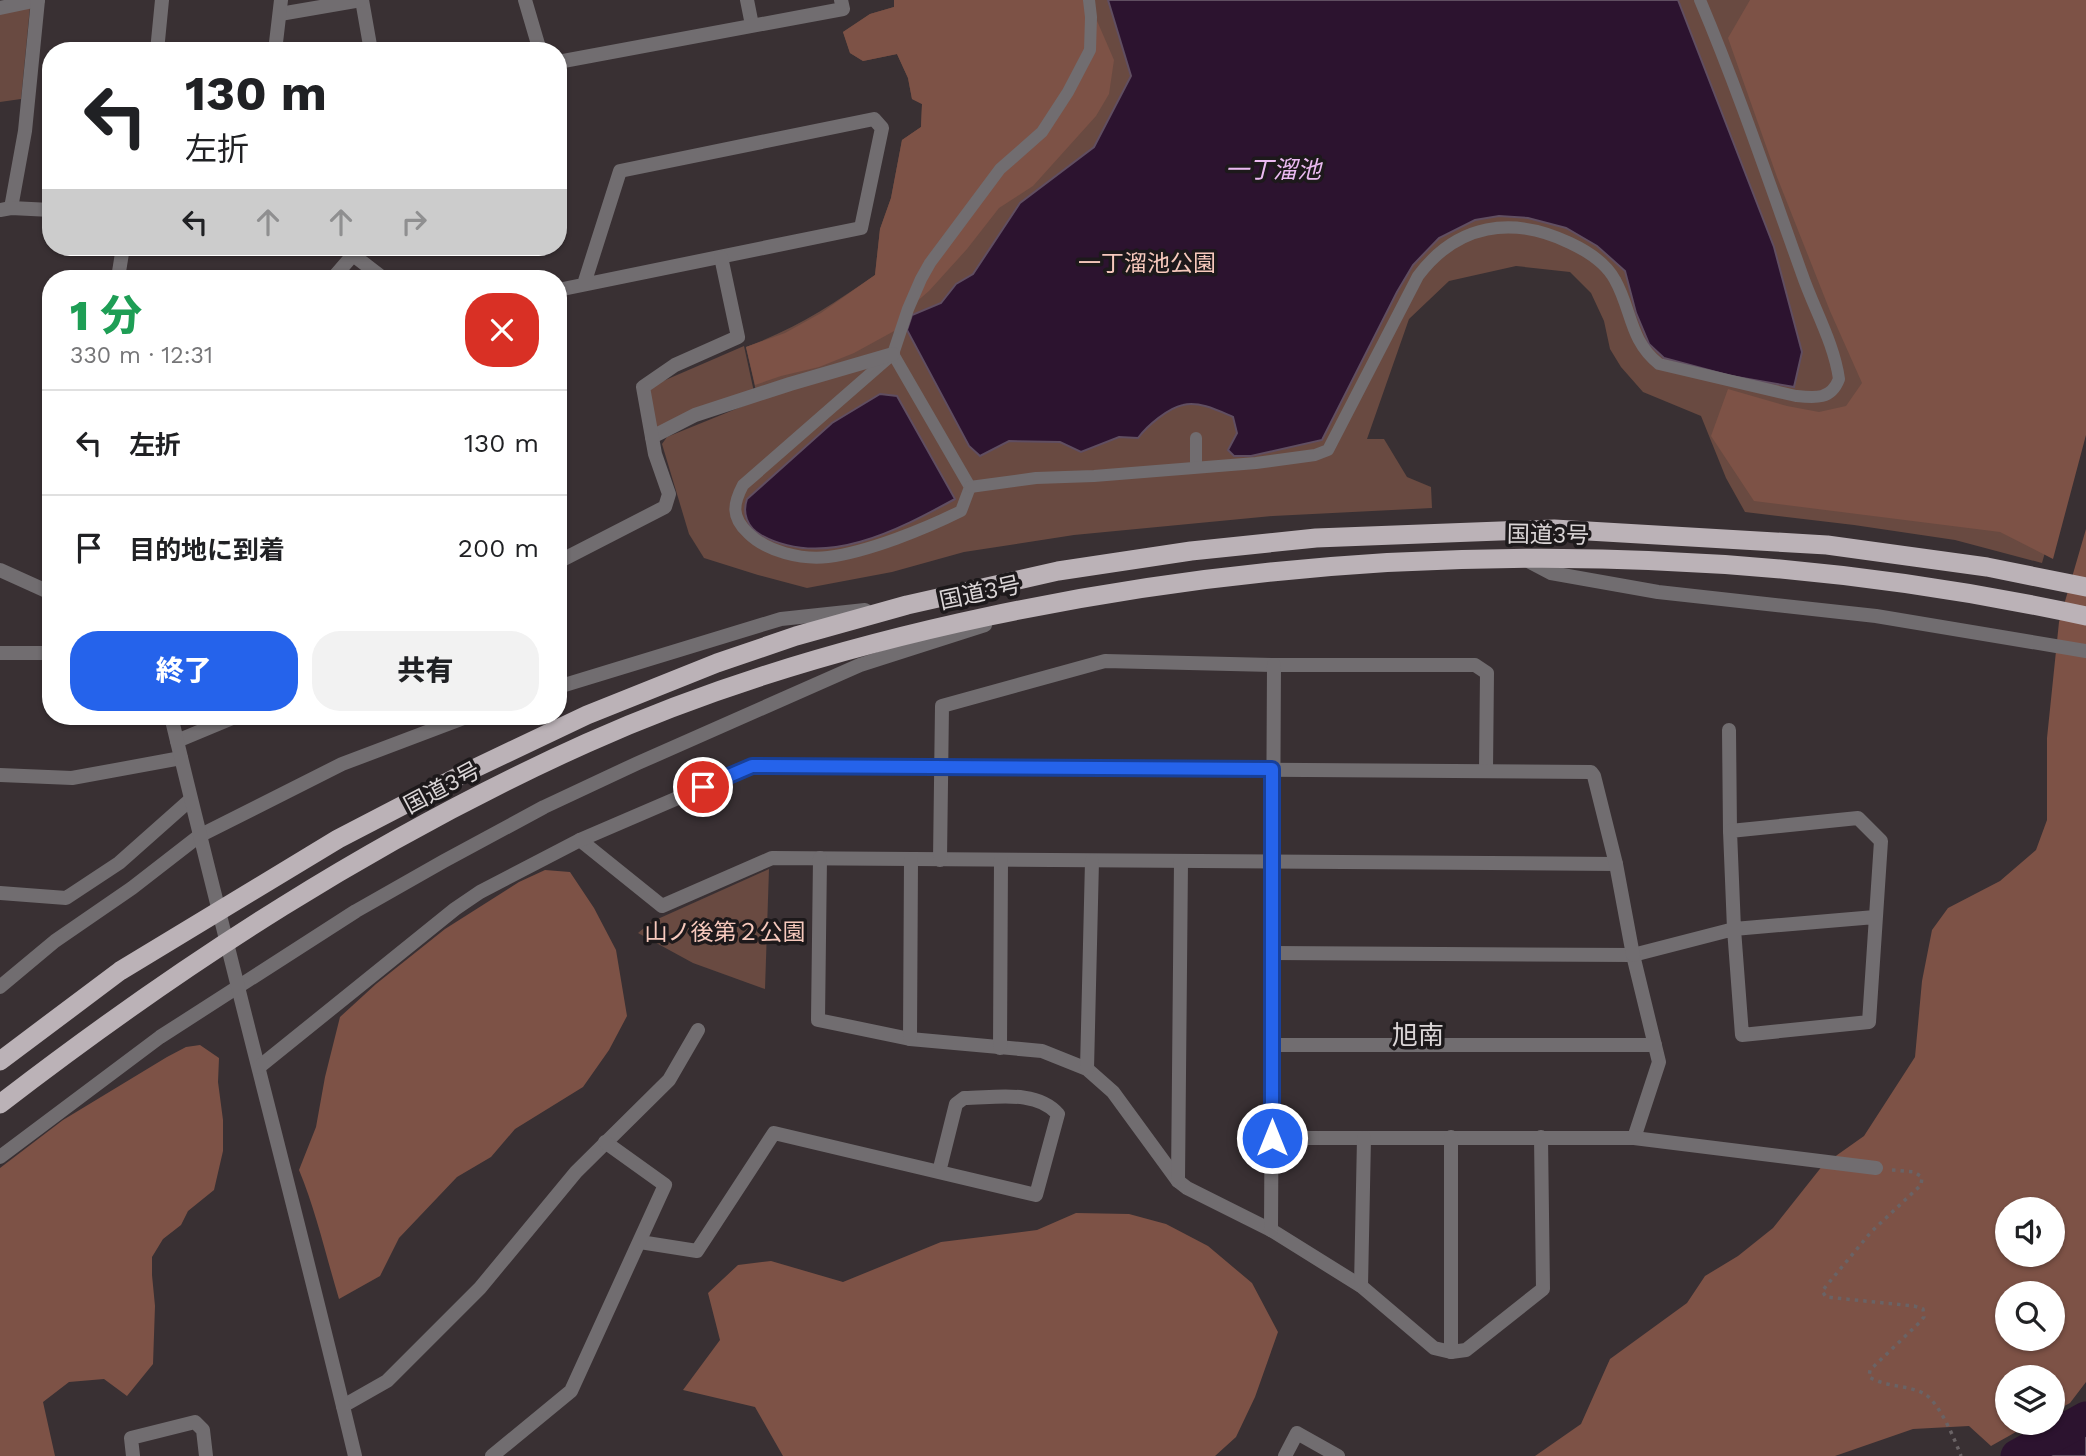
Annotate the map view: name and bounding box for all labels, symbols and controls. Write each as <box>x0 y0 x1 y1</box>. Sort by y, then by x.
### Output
text: 130 m <box>185 64 327 122</box>
icon: left <box>70 70 161 161</box>
text: 左折 <box>185 130 249 168</box>
water label: 一丁溜池 <box>1225 156 1323 184</box>
icon: left <box>176 203 214 241</box>
icon: ahead <box>249 203 287 241</box>
icon: ahead <box>322 203 360 241</box>
icon: right <box>395 203 433 241</box>
park label: 一丁溜池公園 <box>1078 250 1216 277</box>
text: 1 分 <box>70 291 142 340</box>
button: close <box>465 293 539 367</box>
text: 330 m · 12:31 <box>70 342 213 369</box>
icon: left <box>70 424 108 462</box>
text: 130 m <box>464 428 539 458</box>
text: 左折 <box>129 430 181 460</box>
street label: 国道3号 <box>1507 521 1589 549</box>
icon: arrive <box>70 529 108 567</box>
text: 200 m <box>458 533 539 563</box>
text: 目的地に到着 <box>129 535 285 565</box>
street label: 国道3号 <box>937 571 1023 615</box>
button: 終了 <box>70 631 298 711</box>
button: 共有 <box>312 631 539 711</box>
street label: 国道3号 <box>399 757 485 819</box>
pin <box>673 757 733 817</box>
icon: arrive <box>684 768 722 806</box>
park label: 山ノ後第２公園 <box>645 919 806 946</box>
district label: 旭南 <box>1392 1020 1444 1050</box>
position arrow <box>1235 1101 1309 1175</box>
map controls <box>1995 1197 2065 1435</box>
button: sound <box>1995 1197 2065 1267</box>
button: search <box>1995 1281 2065 1351</box>
button: layers <box>1995 1365 2065 1435</box>

